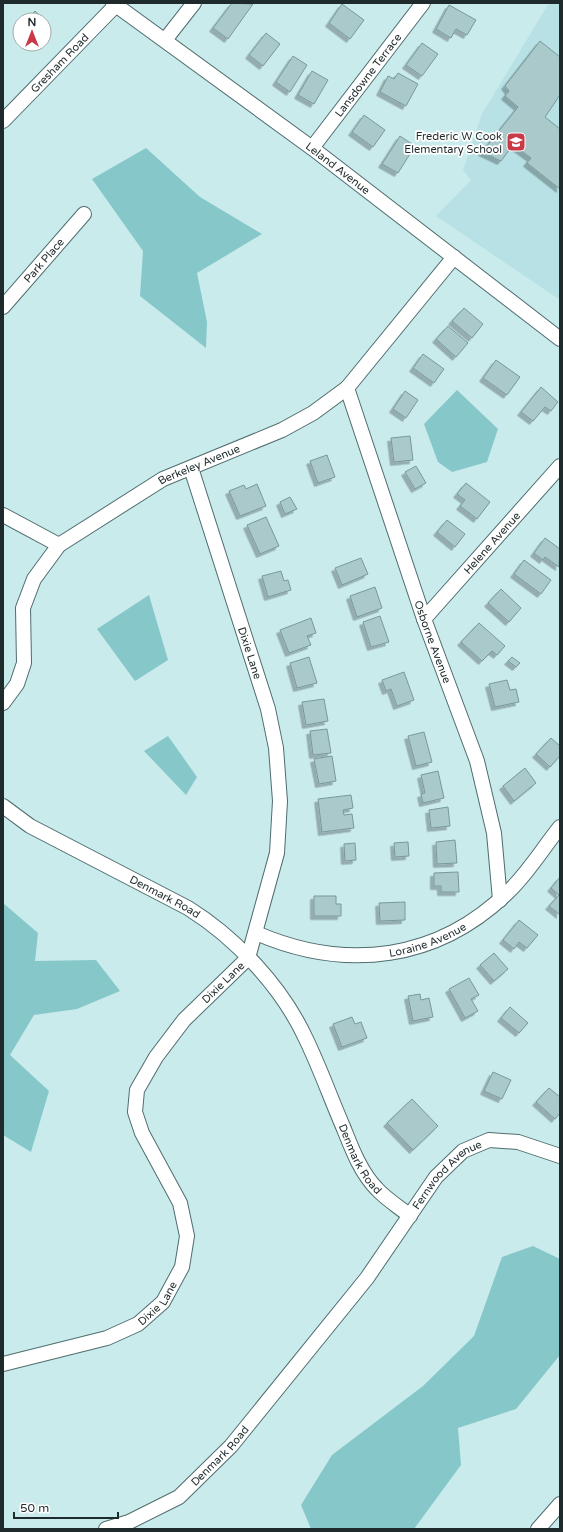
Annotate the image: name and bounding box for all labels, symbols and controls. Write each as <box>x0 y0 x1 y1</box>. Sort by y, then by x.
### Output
north arrow <box>12 12 52 52</box>
text: N <box>28 16 36 29</box>
street label: Gresham Road <box>28 31 92 96</box>
street label: Lansdowne Terrace <box>332 31 404 120</box>
place label: Frederic W Cook Elementary School <box>404 130 502 156</box>
school or university icon: Frederic W Cook Elementary School <box>505 131 527 153</box>
street label: Leland Avenue <box>303 140 372 197</box>
street label: Park Place <box>21 236 67 285</box>
street label: Berkeley Avenue <box>156 442 242 487</box>
street label: Helene Avenue <box>461 509 523 577</box>
street label: Osborne Avenue <box>411 599 453 685</box>
street label: Dixie Lane <box>235 625 264 681</box>
street label: Denmark Road <box>127 873 203 921</box>
street label: Loraine Avenue <box>388 920 469 960</box>
street label: Dixie Lane <box>199 959 247 1006</box>
street label: Denmark Road <box>336 1122 384 1197</box>
street label: Fernwood Avenue <box>410 1138 484 1212</box>
street label: Dixie Lane <box>135 1279 180 1328</box>
street label: Denmark Road <box>188 1423 252 1489</box>
scale bar <box>14 1494 118 1520</box>
text: 50 m <box>20 1501 49 1515</box>

